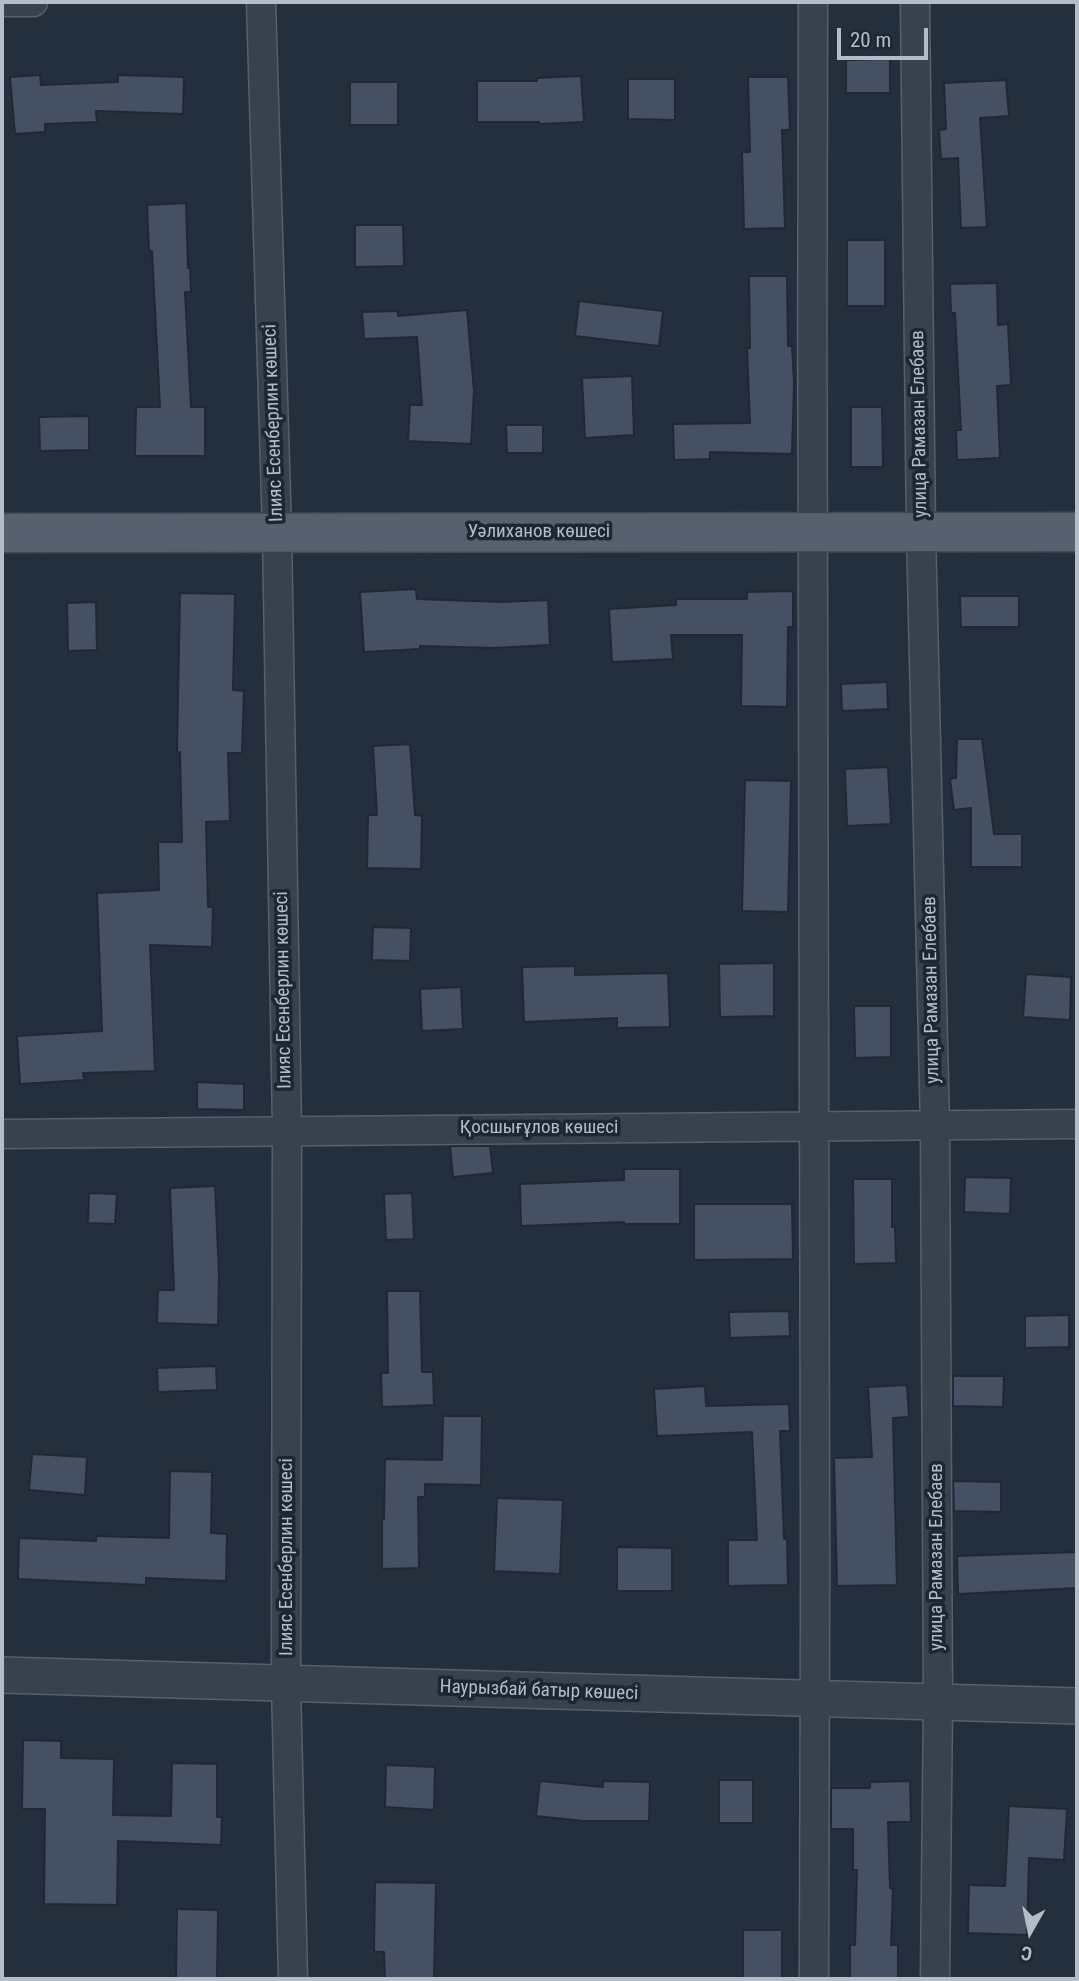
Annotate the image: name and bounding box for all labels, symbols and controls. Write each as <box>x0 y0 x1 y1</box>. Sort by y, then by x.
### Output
scale bar <box>841 14 932 58</box>
text: 20 m <box>850 28 891 52</box>
street label: Ілияс Есенберлин көшесі <box>259 324 289 522</box>
street label: улица Рамазан Елебаев <box>907 330 933 518</box>
street label: Уәлиханов көшесі <box>468 521 610 543</box>
street label: Ілияс Есенберлин көшесі <box>271 891 297 1089</box>
street label: улица Рамазан Елебаев <box>919 896 945 1084</box>
street label: Қосшығұлов көшесі <box>460 1117 618 1139</box>
street label: Ілияс Есенберлин көшесі <box>276 1458 298 1656</box>
street label: улица Рамазан Елебаев <box>926 1463 948 1651</box>
street label: Наурызбай батыр көшесі <box>439 1676 639 1706</box>
north arrow <box>995 1897 1065 1967</box>
text: С <box>1019 1941 1034 1965</box>

